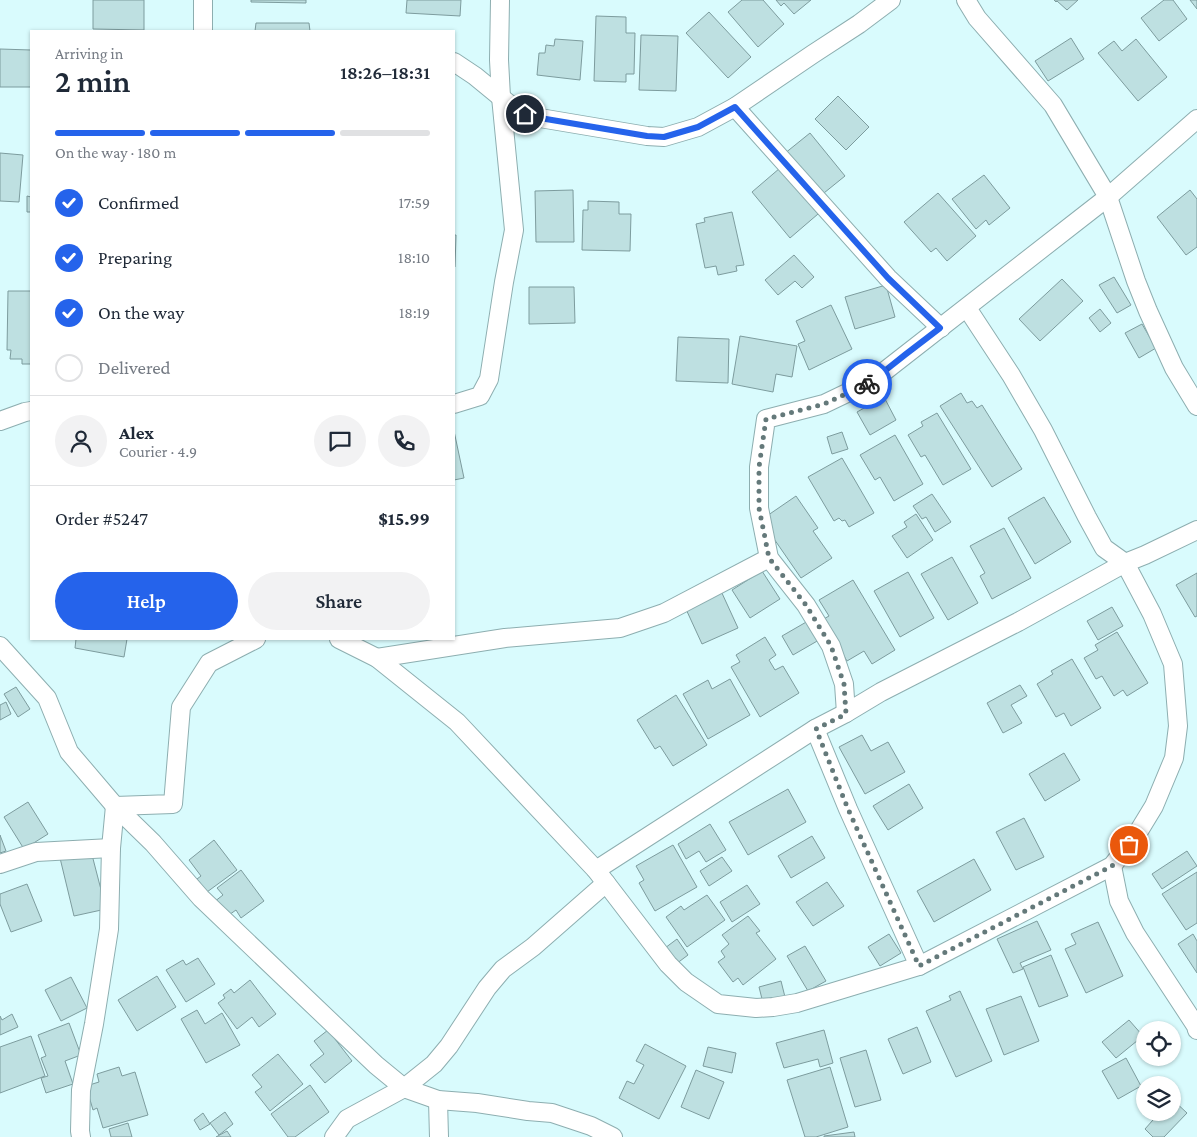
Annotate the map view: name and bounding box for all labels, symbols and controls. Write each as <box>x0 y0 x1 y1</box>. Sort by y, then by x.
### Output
text: Arriving in <box>55 45 123 62</box>
text: 18:26–18:31 <box>340 62 430 83</box>
text: 2 min <box>55 63 130 99</box>
pin <box>504 93 546 135</box>
icon: home <box>511 100 539 128</box>
text: On the way · 180 m <box>55 144 176 161</box>
icon: check <box>55 189 83 217</box>
text: Confirmed <box>98 192 179 213</box>
text: 17:59 <box>398 194 430 211</box>
icon: check <box>55 244 83 272</box>
text: Preparing <box>98 247 172 268</box>
text: 18:10 <box>398 249 430 266</box>
icon: check <box>55 299 83 327</box>
text: On the way <box>98 302 184 323</box>
text: 18:19 <box>399 304 430 321</box>
text: Delivered <box>98 357 171 378</box>
courier <box>842 359 892 409</box>
icon: bike <box>853 370 881 398</box>
button: person <box>55 415 107 467</box>
button: chat <box>314 415 366 467</box>
button: phone <box>378 415 430 467</box>
text: Alex <box>119 422 154 443</box>
text: Courier · 4.9 <box>119 443 197 460</box>
text: Order #5247 <box>55 508 148 529</box>
text: $15.99 <box>378 508 430 529</box>
button: Help <box>55 572 238 630</box>
button: Share <box>248 572 430 630</box>
pin <box>1108 824 1150 866</box>
icon: bag <box>1115 831 1143 859</box>
map controls <box>1136 1021 1181 1121</box>
button: locate <box>1136 1021 1181 1066</box>
button: layers <box>1136 1076 1181 1121</box>

